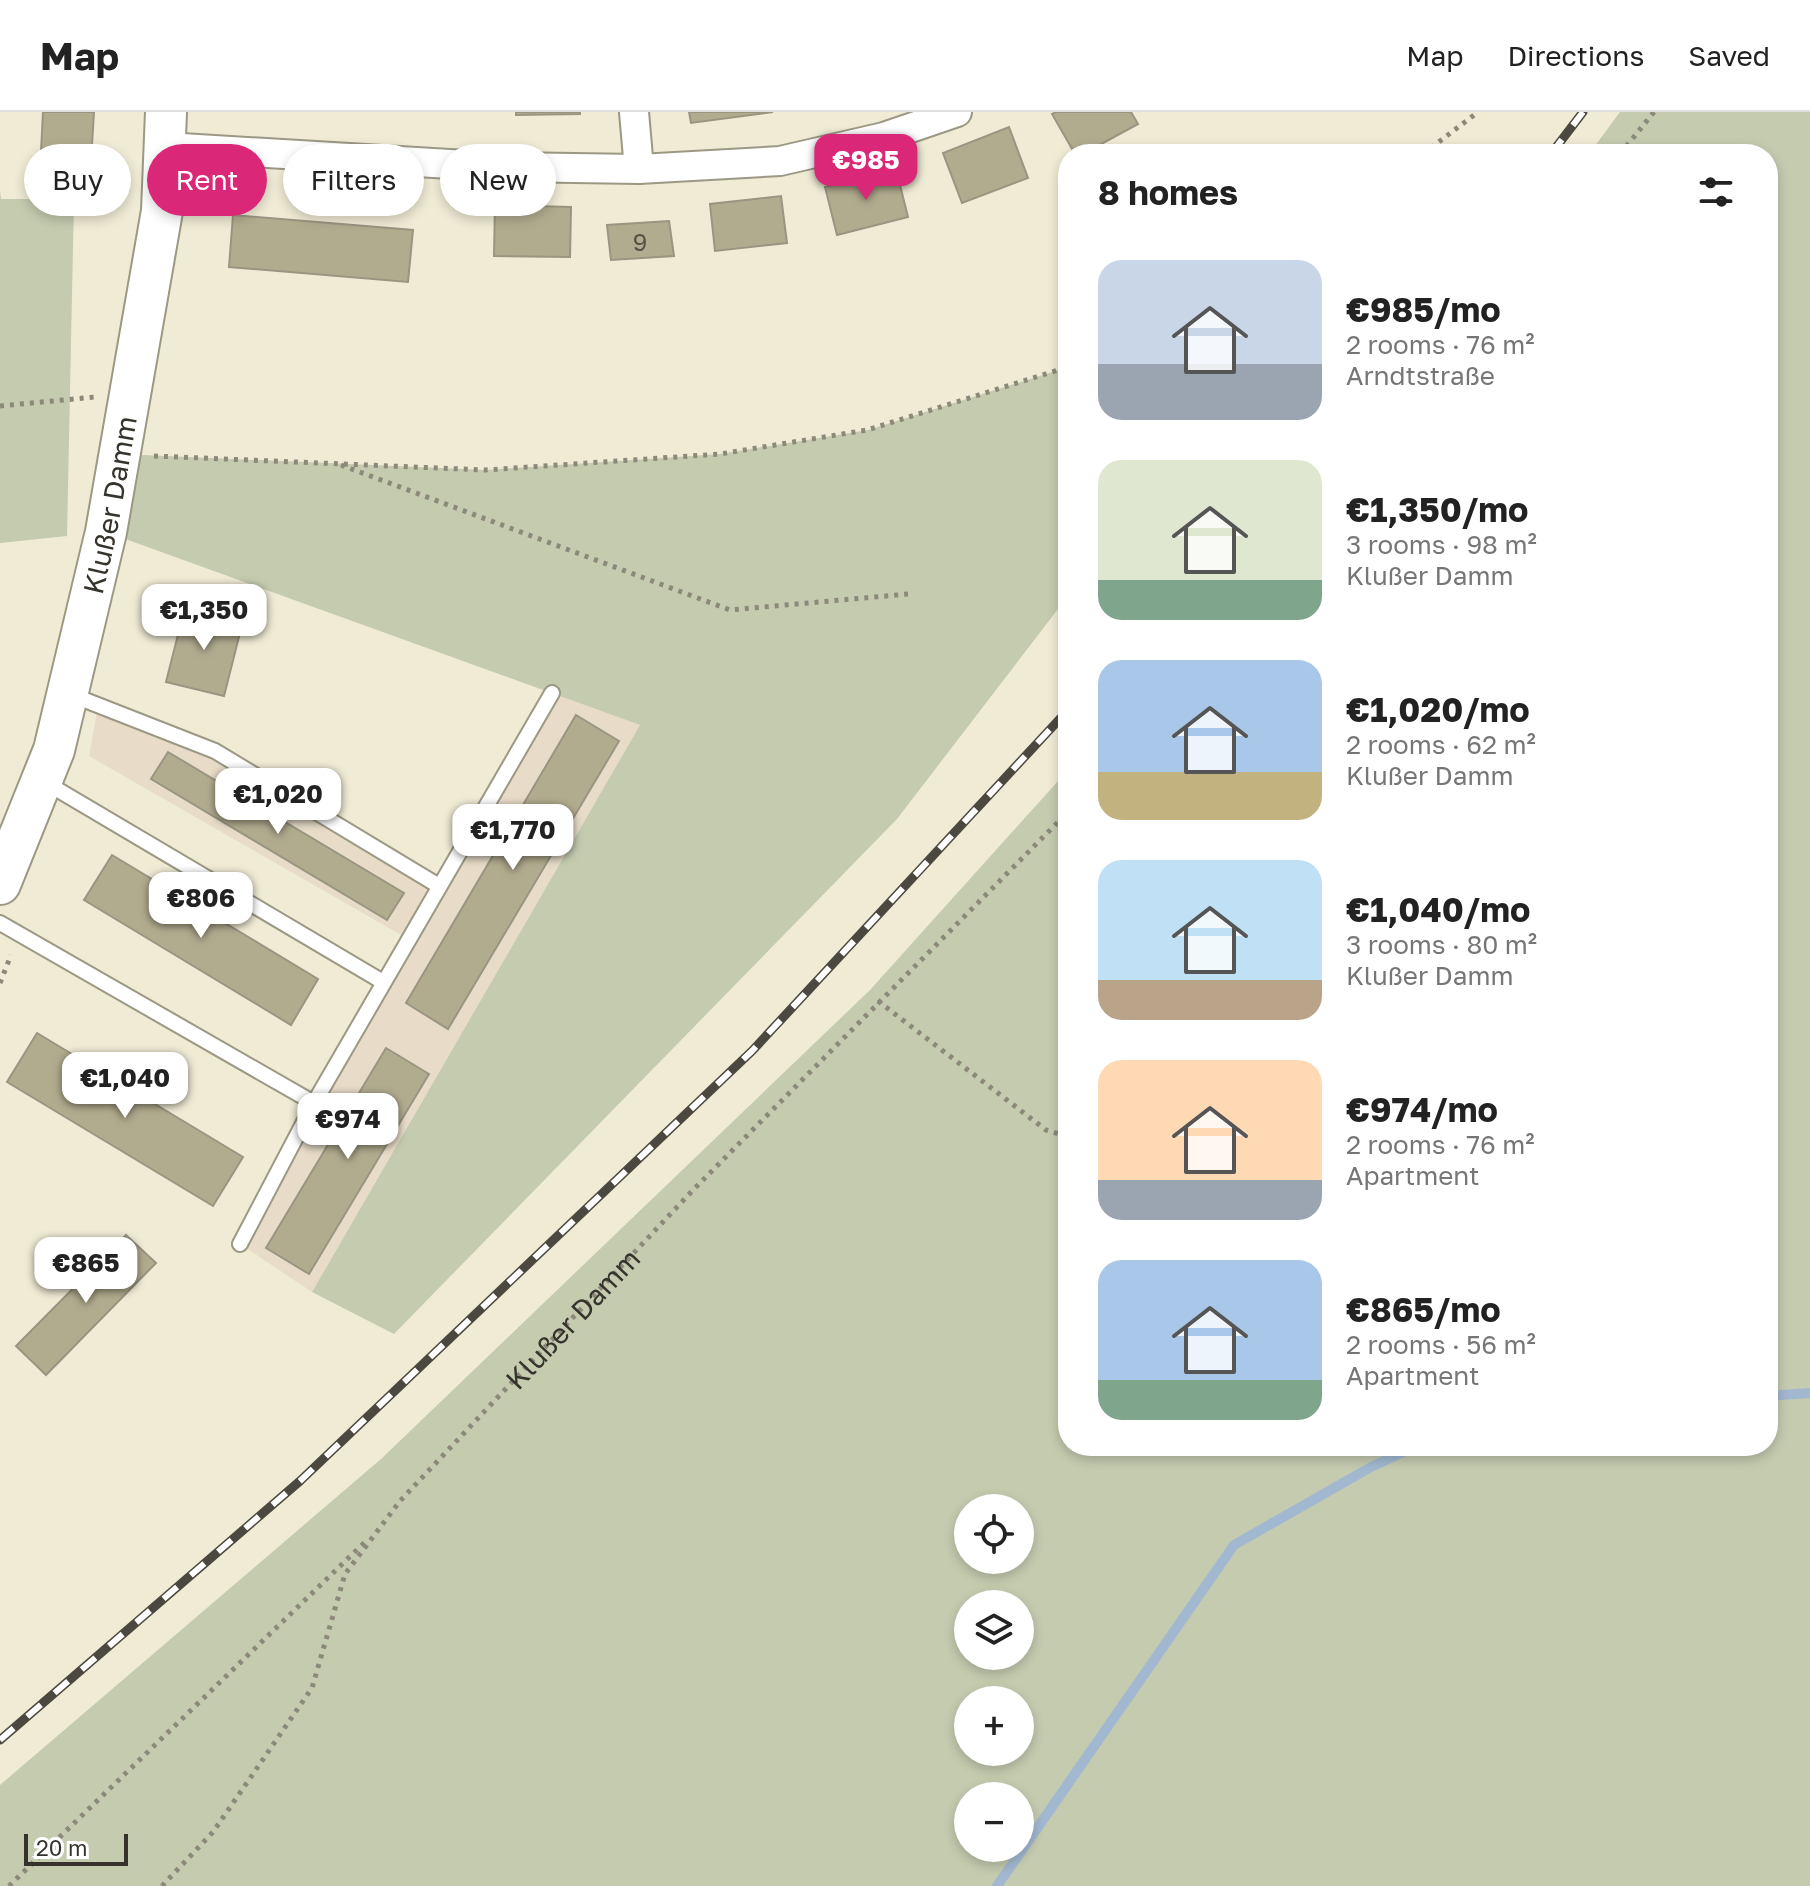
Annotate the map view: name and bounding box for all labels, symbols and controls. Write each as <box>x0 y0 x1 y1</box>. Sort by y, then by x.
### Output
text: Map <box>40 33 119 78</box>
text: Map <box>1406 39 1463 72</box>
text: Directions <box>1507 39 1644 72</box>
text: Saved <box>1688 39 1770 72</box>
pin: €985 <box>819 134 913 202</box>
chip: Buy <box>24 144 131 216</box>
chip: Rent <box>147 144 267 216</box>
chip: Filters <box>283 144 424 216</box>
chip: New <box>440 144 556 216</box>
text: €985 <box>832 144 900 175</box>
icon: filters <box>1694 170 1738 214</box>
text: 8 homes <box>1098 172 1238 212</box>
house number: 9 <box>633 227 647 256</box>
text: €985/mo <box>1346 289 1501 329</box>
icon: home <box>1162 292 1258 388</box>
text: 2 rooms · 76 m² <box>1346 329 1535 360</box>
text: Arndtstraße <box>1346 360 1495 391</box>
street label: Klußer Damm <box>75 413 142 597</box>
text: €1,350/mo <box>1346 489 1528 529</box>
icon: home <box>1162 492 1258 588</box>
text: 3 rooms · 98 m² <box>1346 529 1537 560</box>
text: Klußer Damm <box>1346 560 1513 591</box>
pin: €1,350 <box>139 584 269 652</box>
text: €1,350 <box>160 594 248 625</box>
text: €1,020/mo <box>1346 689 1530 729</box>
icon: home <box>1162 692 1258 788</box>
text: 2 rooms · 62 m² <box>1346 729 1536 760</box>
text: Klußer Damm <box>1346 760 1513 791</box>
pin: €1,020 <box>213 768 343 836</box>
text: €1,020 <box>233 778 323 809</box>
pin: €1,770 <box>448 804 578 872</box>
text: €1,770 <box>470 814 556 845</box>
pin: €806 <box>154 872 248 940</box>
text: €806 <box>167 882 235 913</box>
text: €1,040/mo <box>1346 889 1530 929</box>
icon: home <box>1162 892 1258 988</box>
text: 3 rooms · 80 m² <box>1346 929 1537 960</box>
text: Klußer Damm <box>1346 960 1513 991</box>
pin: €1,040 <box>60 1052 190 1120</box>
text: €1,040 <box>80 1062 170 1093</box>
text: €974/mo <box>1346 1089 1498 1129</box>
icon: home <box>1162 1092 1258 1188</box>
pin: €974 <box>301 1093 395 1161</box>
text: €974 <box>315 1103 381 1134</box>
text: 2 rooms · 76 m² <box>1346 1129 1535 1160</box>
text: Apartment <box>1346 1160 1479 1191</box>
pin: €865 <box>39 1237 133 1305</box>
street label: Klußer Damm <box>498 1241 646 1395</box>
text: €865 <box>52 1247 120 1278</box>
text: €865/mo <box>1346 1289 1501 1329</box>
icon: home <box>1162 1292 1258 1388</box>
text: 2 rooms · 56 m² <box>1346 1329 1536 1360</box>
text: Apartment <box>1346 1360 1479 1391</box>
map controls <box>954 1494 1034 1862</box>
button: locate <box>954 1494 1034 1574</box>
button: layers <box>954 1590 1034 1670</box>
button: + <box>954 1686 1034 1766</box>
button: − <box>954 1782 1034 1862</box>
scale bar <box>24 1830 128 1866</box>
text: 20 m <box>36 1834 87 1861</box>

